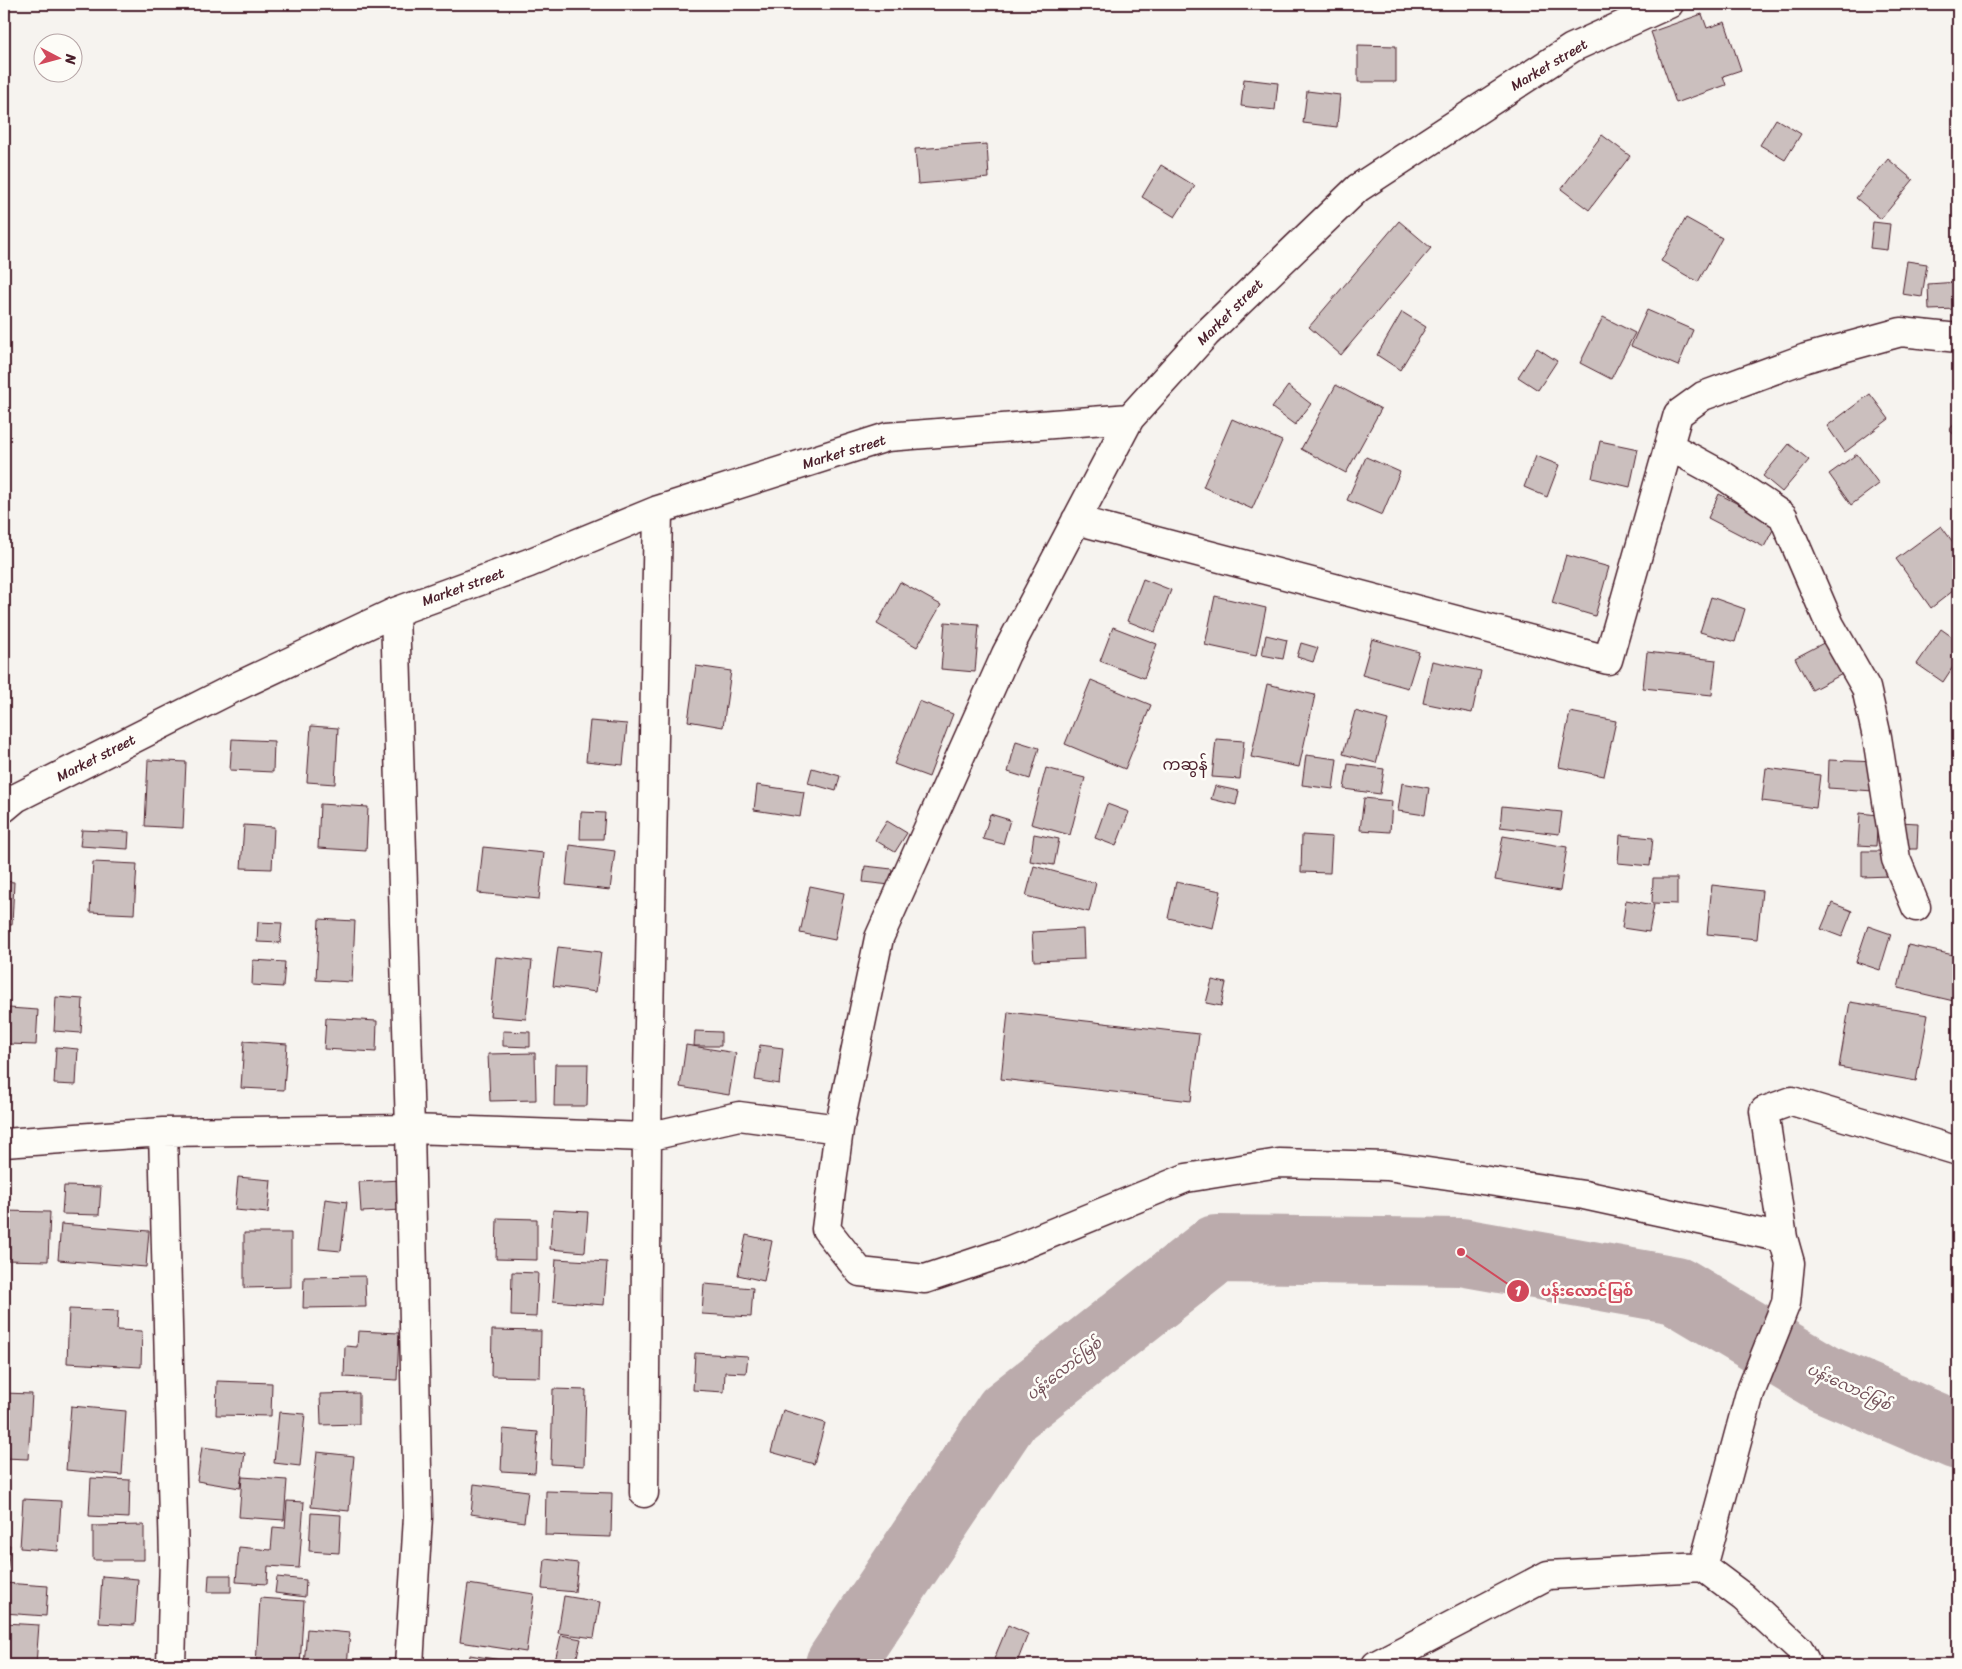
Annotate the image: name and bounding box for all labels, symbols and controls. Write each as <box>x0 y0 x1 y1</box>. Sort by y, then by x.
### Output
north arrow <box>32 32 82 82</box>
street label: Market street <box>1506 32 1592 98</box>
text: N <box>57 52 83 66</box>
street label: Market street <box>1191 273 1269 351</box>
street label: Market street <box>799 427 889 477</box>
street label: Market street <box>418 560 508 614</box>
street label: Market street <box>52 727 140 789</box>
district label: ကဆွန် <box>1162 750 1208 779</box>
callout: ပန်းလောင်မြစ် <box>1506 1276 1644 1306</box>
text: 1 <box>1515 1278 1522 1304</box>
text: ပန်းလောင်မြစ် <box>1541 1278 1633 1304</box>
water label: ပန်းလောင်မြစ် <box>1020 1330 1109 1407</box>
water label: ပန်းလောင်မြစ် <box>1803 1356 1897 1419</box>

